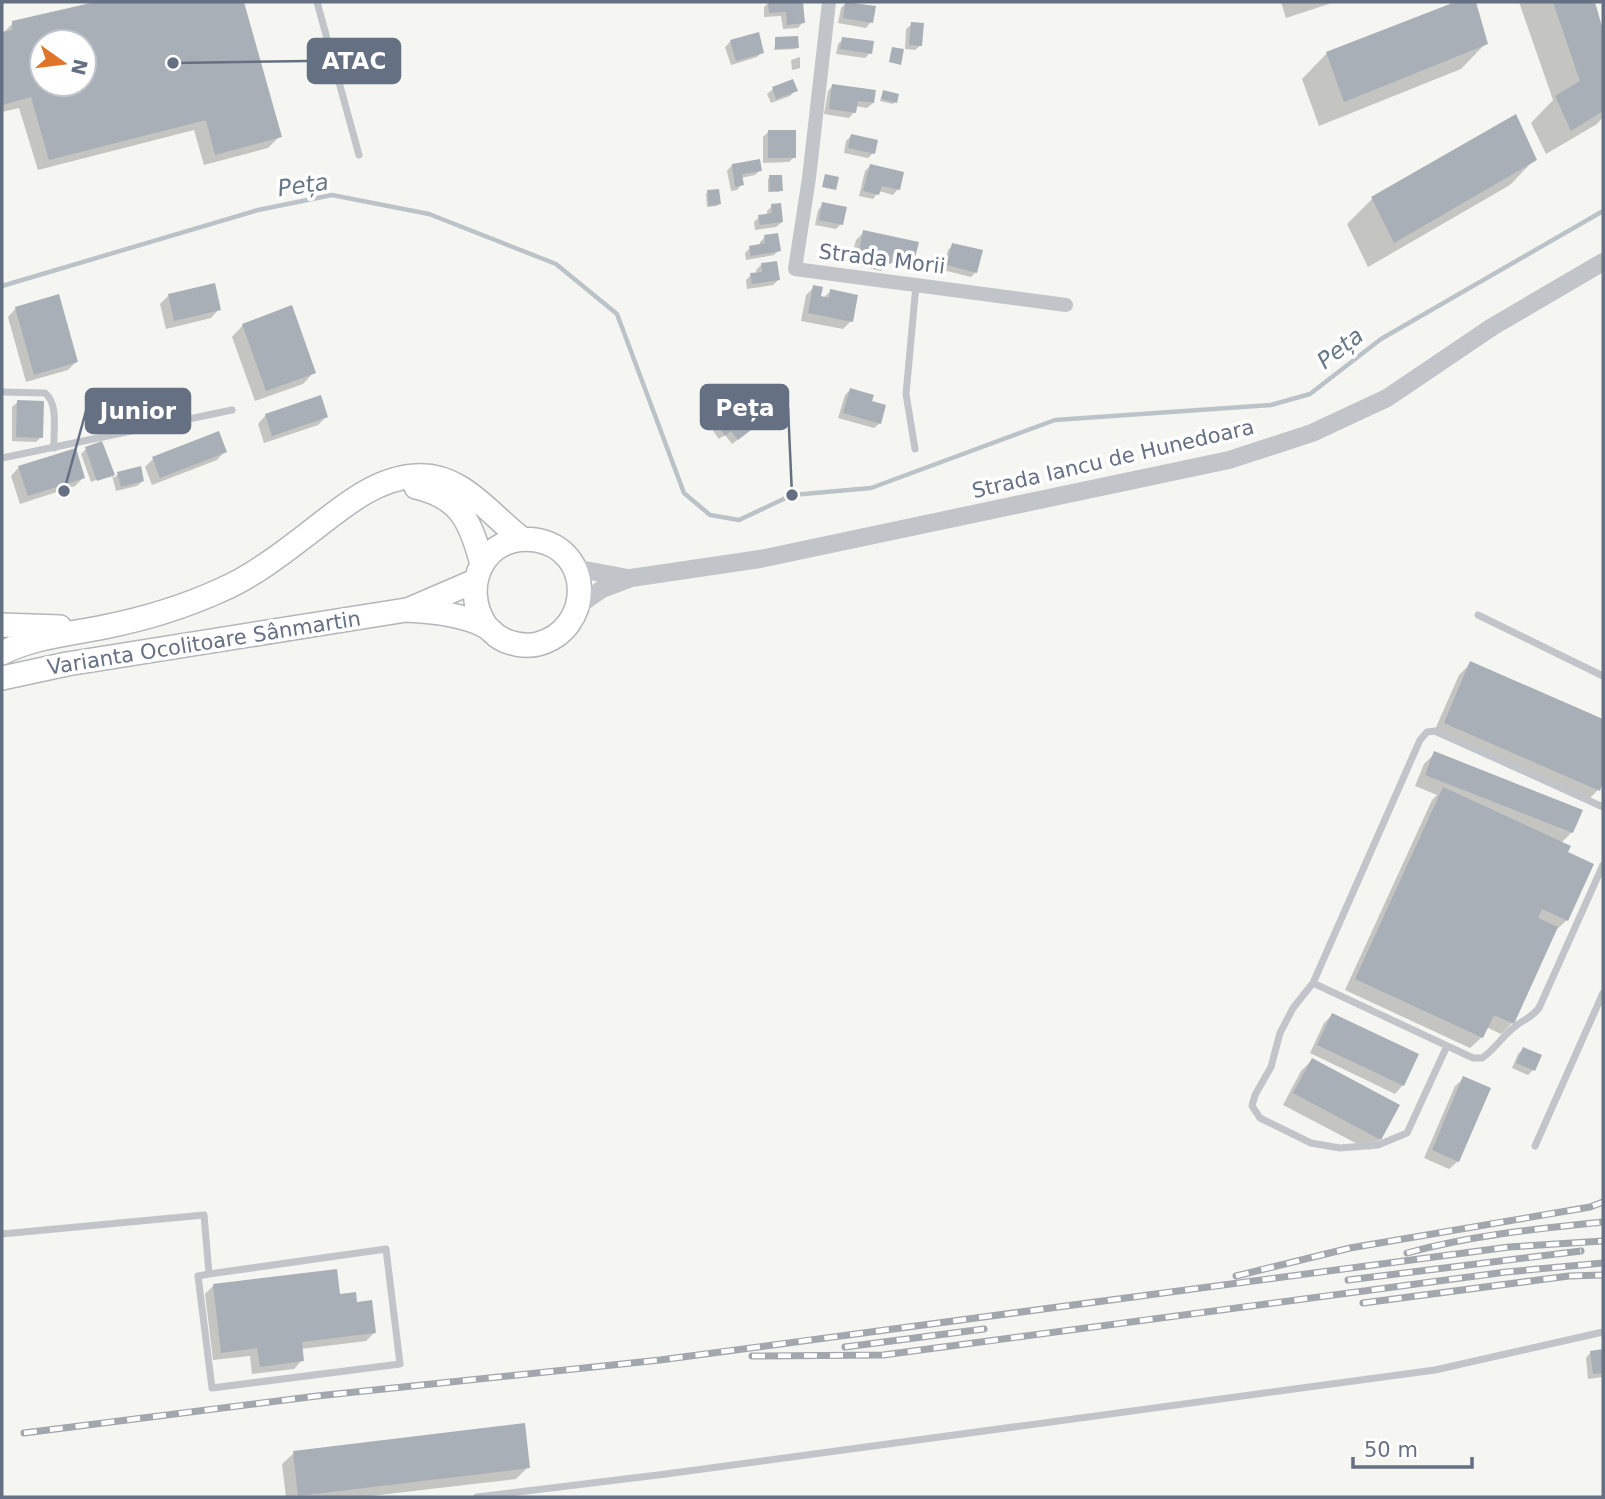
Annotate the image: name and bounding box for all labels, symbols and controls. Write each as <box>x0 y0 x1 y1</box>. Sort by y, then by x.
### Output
north arrow <box>28 28 98 98</box>
callout: ATAC <box>308 39 400 83</box>
text: ATAC <box>322 48 386 74</box>
text: N <box>67 57 92 77</box>
water label: Peța <box>276 169 330 202</box>
street label: Strada Morii <box>817 239 947 279</box>
water label: Peța <box>1312 322 1369 375</box>
callout: Peța <box>701 385 788 429</box>
callout: Junior <box>86 389 190 433</box>
text: Peța <box>716 395 774 422</box>
text: Junior <box>98 398 177 424</box>
street label: Strada Iancu de Hunedoara <box>970 415 1256 503</box>
street label: Varianta Ocolitoare Sânmartin <box>45 606 363 680</box>
scale bar <box>1353 1426 1472 1470</box>
text: 50 m <box>1364 1438 1418 1462</box>

